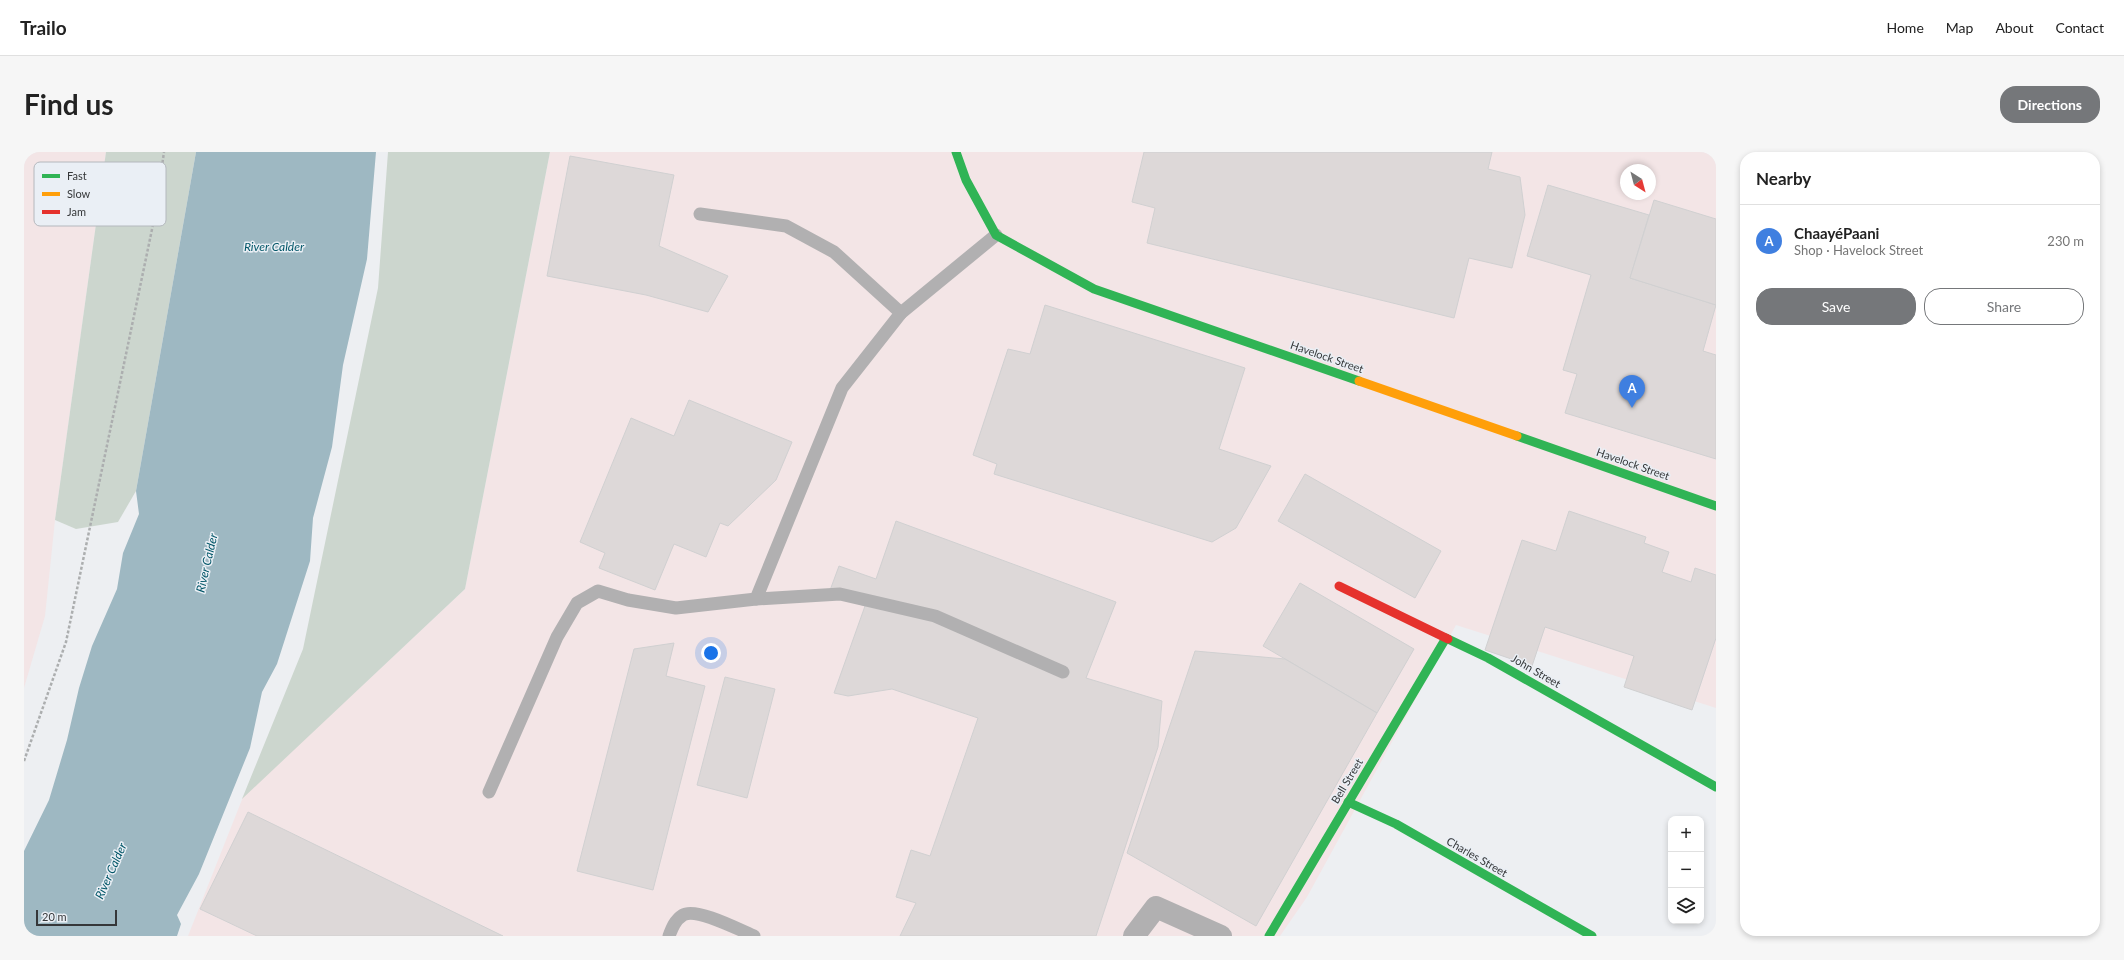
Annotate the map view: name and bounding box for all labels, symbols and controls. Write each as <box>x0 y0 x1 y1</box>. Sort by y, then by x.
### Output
text: Trailo <box>20 16 67 39</box>
text: Home <box>1886 19 1924 36</box>
text: Map <box>1946 19 1973 36</box>
text: About <box>1995 19 2033 36</box>
text: Contact <box>2055 19 2104 36</box>
button: Directions <box>2000 86 2100 123</box>
text: Find us <box>24 87 114 121</box>
legend <box>34 162 166 226</box>
north arrow <box>1620 164 1656 200</box>
text: Nearby <box>1756 168 1811 189</box>
text: Fast <box>67 169 87 182</box>
text: Slow <box>67 187 91 200</box>
text: Jam <box>67 205 86 218</box>
text: ChaayéPaani <box>1794 224 1879 242</box>
text: A <box>1764 233 1774 249</box>
text: 230 m <box>2047 233 2084 249</box>
water label: River Calder <box>244 239 305 254</box>
text: Shop · Havelock Street <box>1794 242 1923 258</box>
button: Save <box>1756 288 1916 325</box>
button: Share <box>1924 288 2084 325</box>
street label: Havelock Street <box>1289 338 1365 375</box>
pin: A <box>1619 375 1645 408</box>
street label: Havelock Street <box>1595 445 1671 482</box>
water label: River Calder <box>192 531 221 594</box>
your location <box>701 643 721 663</box>
street label: John Street <box>1509 651 1563 690</box>
street label: Bell Street <box>1328 756 1365 805</box>
map controls <box>1668 816 1704 924</box>
button: + <box>1668 816 1704 852</box>
street label: Charles Street <box>1445 834 1510 879</box>
water label: River Calder <box>91 839 130 901</box>
button: − <box>1668 852 1704 888</box>
button: layers <box>1668 888 1704 924</box>
scale bar <box>36 908 117 927</box>
text: 20 m <box>42 910 67 923</box>

